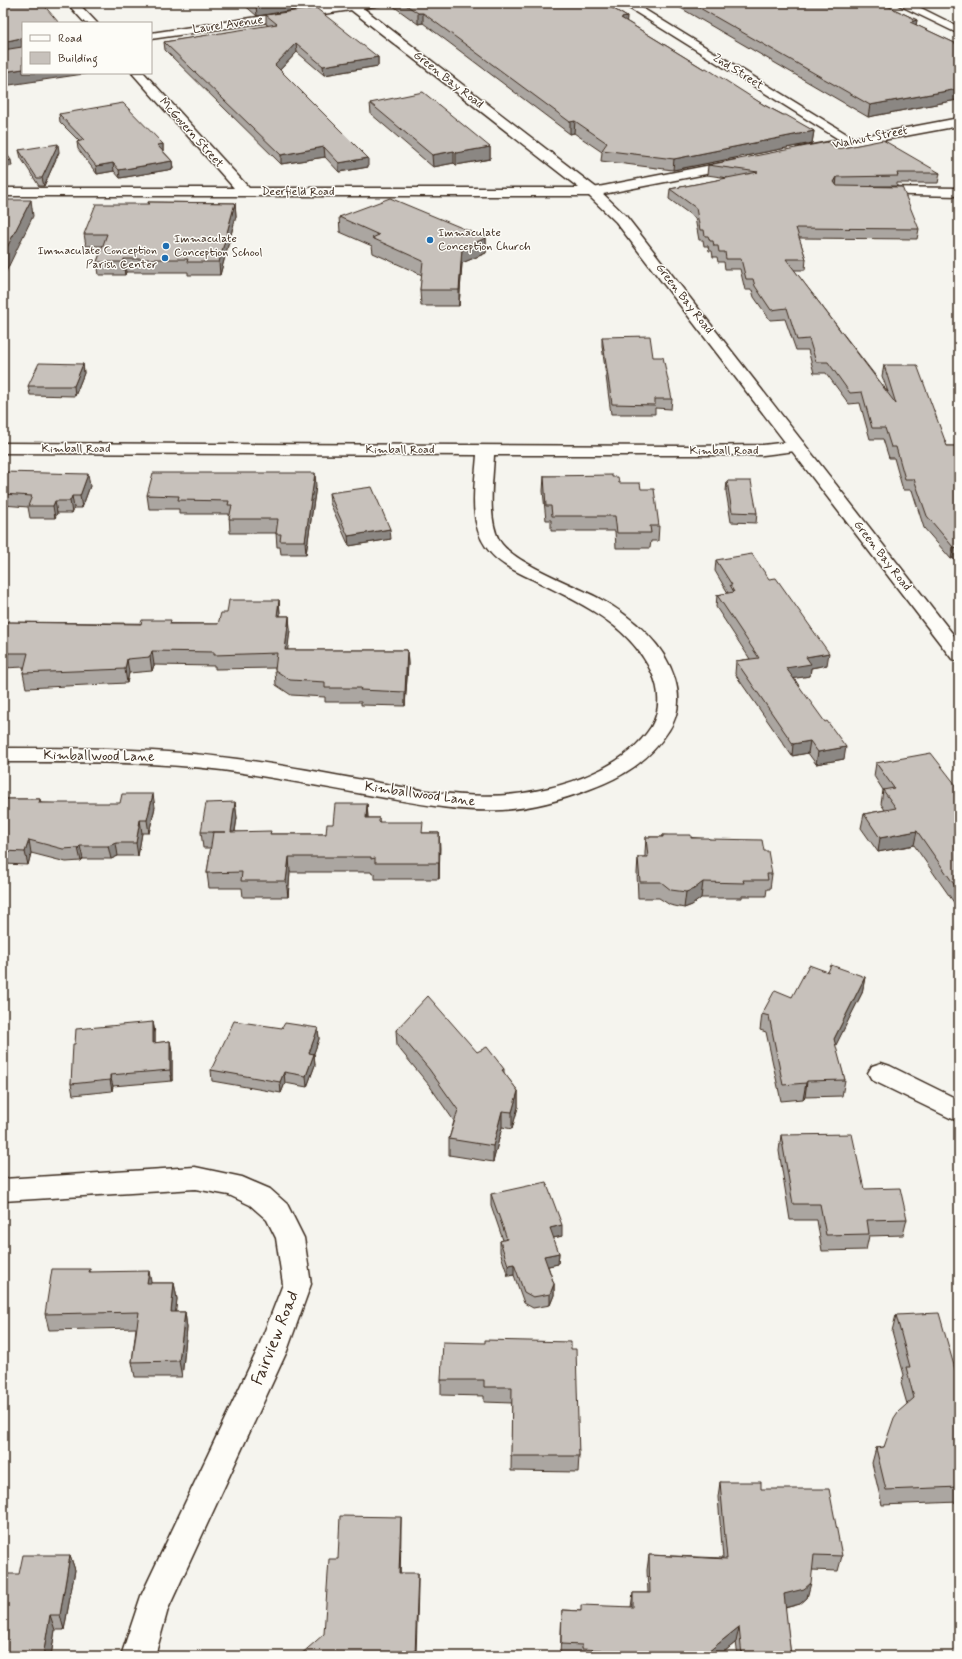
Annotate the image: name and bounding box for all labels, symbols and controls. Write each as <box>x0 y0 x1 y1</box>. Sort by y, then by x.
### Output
street label: Laurel Avenue <box>192 12 264 38</box>
legend <box>22 22 152 74</box>
text: Road <box>58 31 82 47</box>
street label: Green Bay Road <box>410 48 486 112</box>
street label: 2nd Street <box>710 50 766 94</box>
text: Building <box>58 51 98 68</box>
street label: McGovern Street <box>155 94 227 172</box>
street label: Walnut Street <box>831 123 909 153</box>
street label: Deerfield Road <box>262 184 334 200</box>
place label: Immaculate Conception Church <box>438 225 531 255</box>
place label: Immaculate Conception School <box>174 231 262 261</box>
marker: Immaculate Conception Church <box>425 235 435 245</box>
marker: Immaculate Conception School <box>161 241 171 251</box>
place label: Immaculate Conception Parish Center <box>37 243 157 273</box>
marker: Immaculate Conception Parish Center <box>160 253 170 263</box>
street label: Green Bay Road <box>652 261 716 337</box>
street label: Kimball Road <box>42 441 110 457</box>
street label: Kimball Road <box>366 442 434 458</box>
street label: Kimball Road <box>690 443 758 459</box>
street label: Green Bay Road <box>850 518 914 594</box>
street label: Kimballwood Lane <box>43 746 155 766</box>
street label: Kimballwood Lane <box>364 777 477 811</box>
street label: Fairview Road <box>246 1288 304 1388</box>

